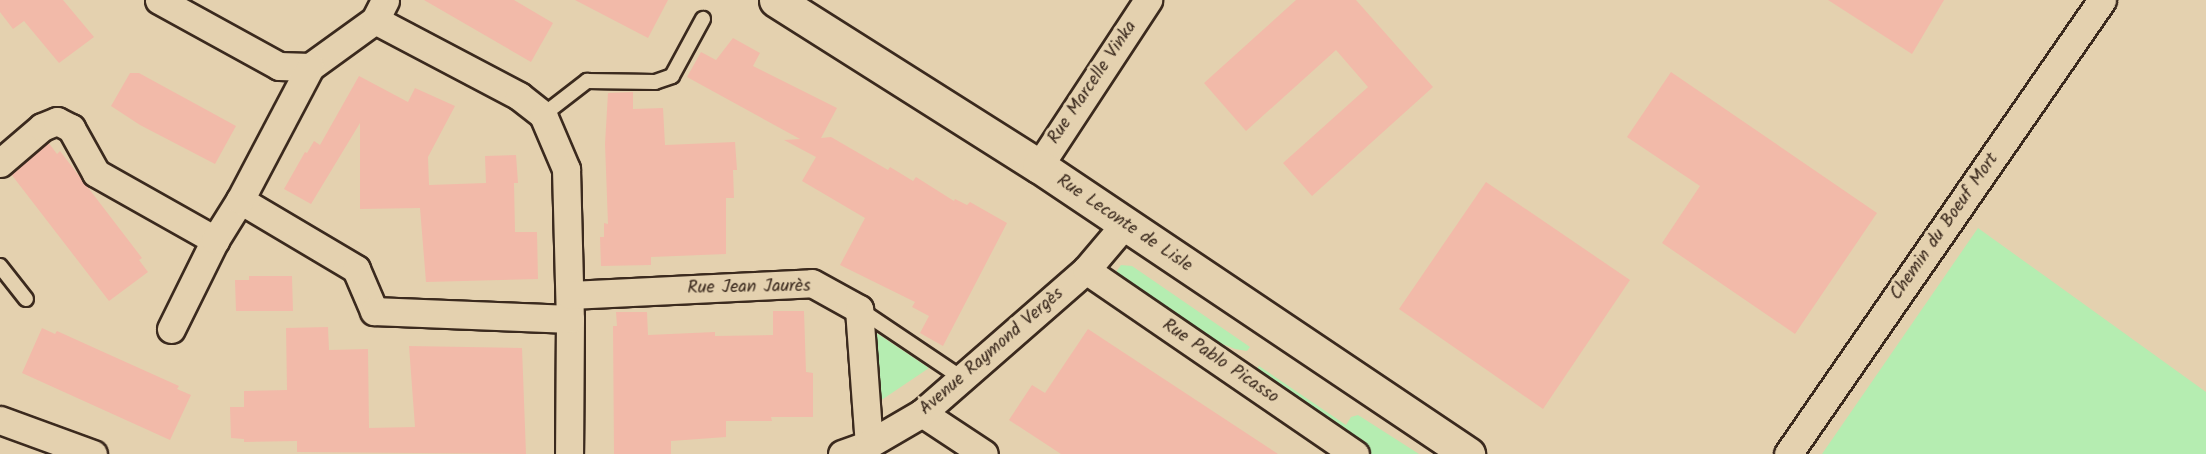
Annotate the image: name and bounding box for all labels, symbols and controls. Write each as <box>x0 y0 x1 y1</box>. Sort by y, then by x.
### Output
street label: Rue Marcelle Vinka <box>1044 17 1142 149</box>
street label: Chemin du Boeuf Mort <box>1886 149 2004 305</box>
street label: Rue Leconte de Lisle <box>1052 171 1196 277</box>
street label: Rue Jean Jaurès <box>687 276 811 300</box>
street label: Avenue Raymond Vergès <box>916 284 1068 420</box>
street label: Rue Pablo Picasso <box>1158 315 1282 409</box>

